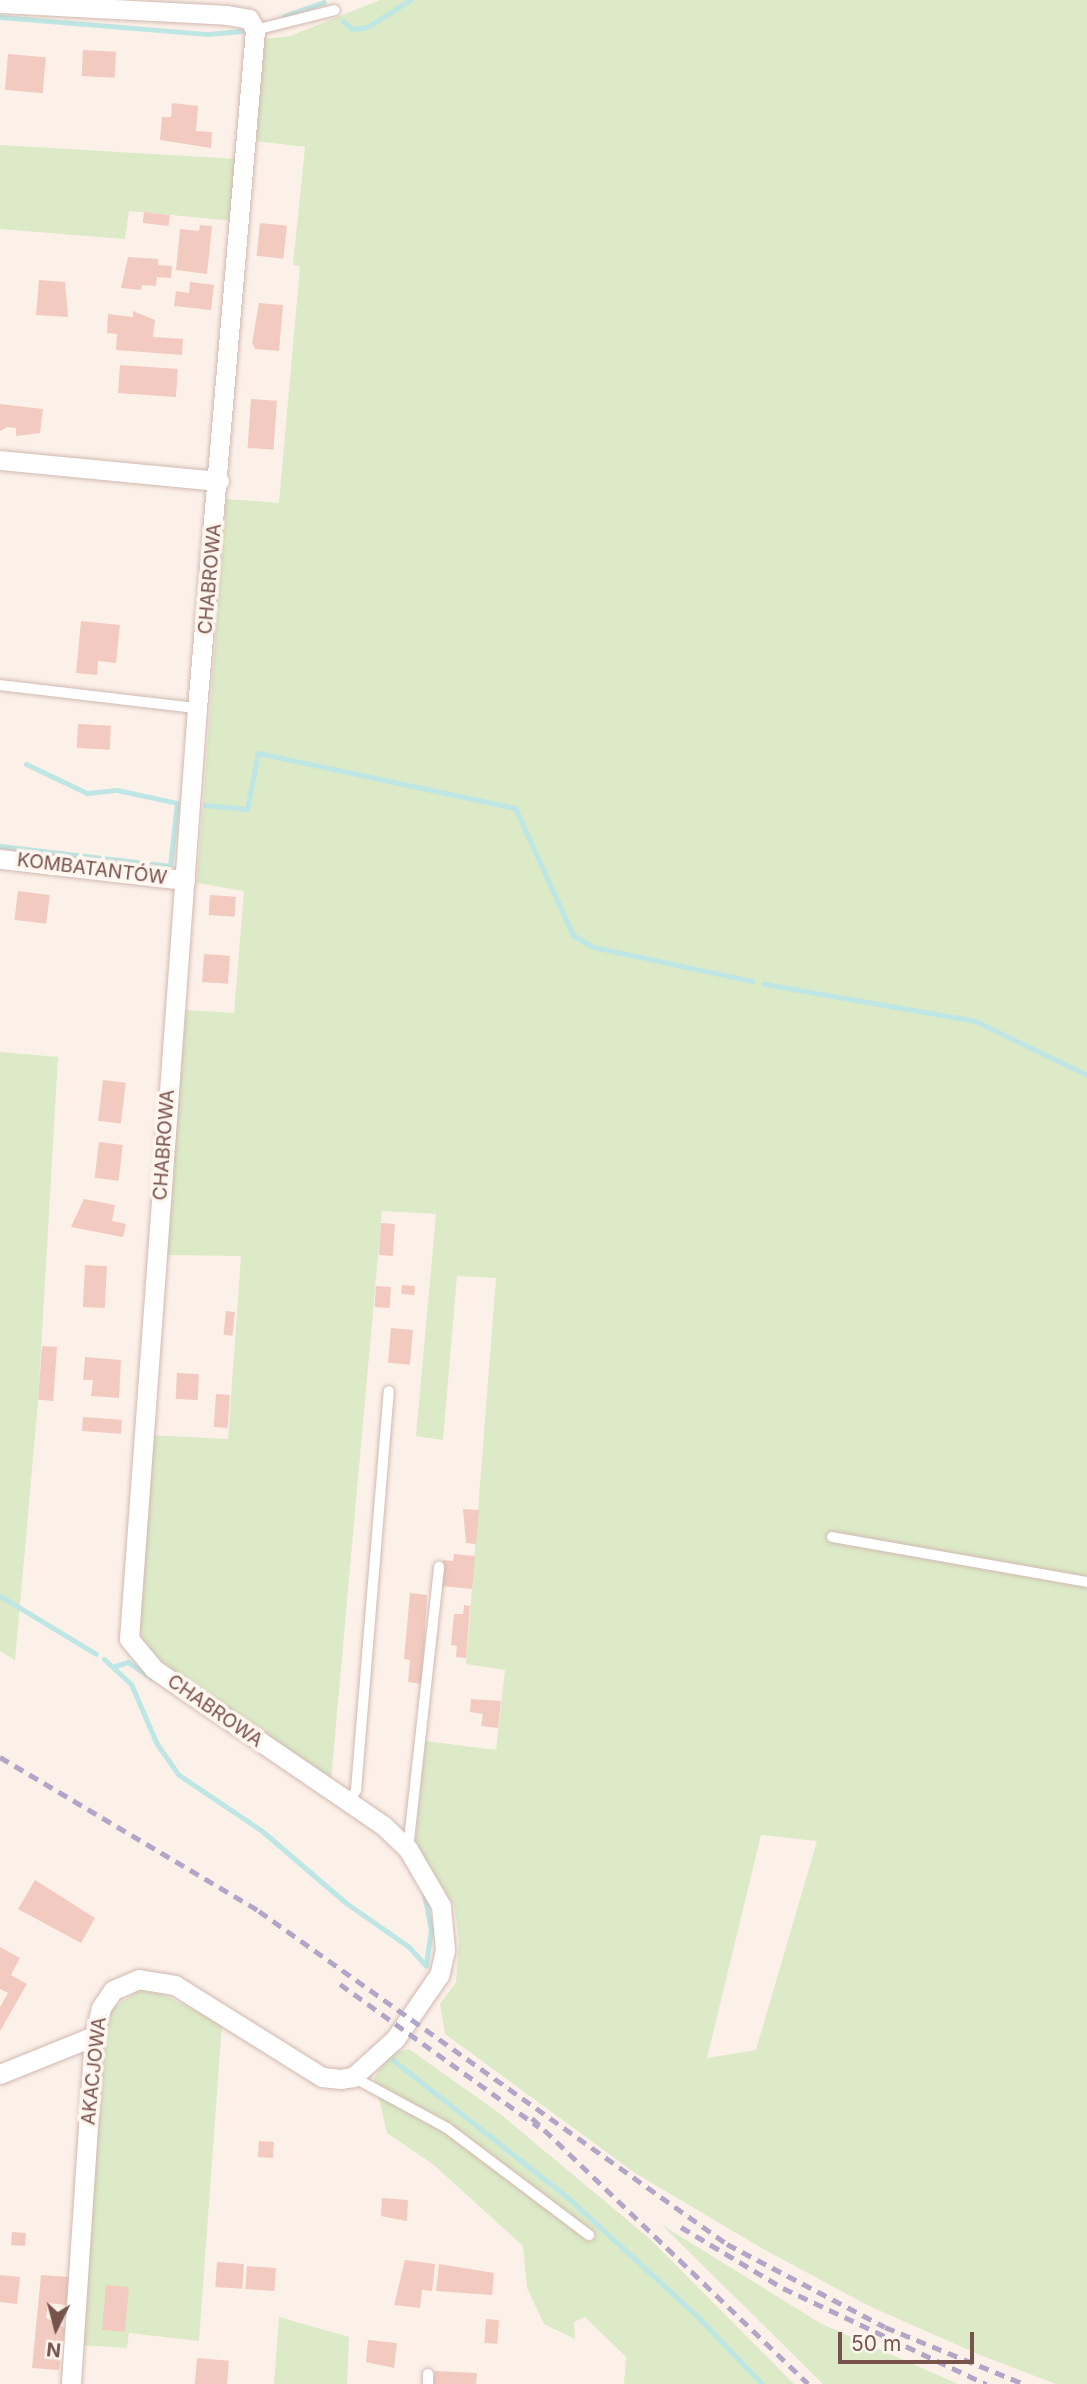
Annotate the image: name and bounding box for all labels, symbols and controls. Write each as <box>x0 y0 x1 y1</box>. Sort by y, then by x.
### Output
street label: CHABROWA <box>194 523 226 635</box>
street label: KOMBATANTÓW <box>16 848 168 890</box>
street label: CHABROWA <box>149 1089 179 1201</box>
street label: CHABROWA <box>163 1670 267 1752</box>
street label: AKACJOWA <box>77 2016 111 2126</box>
north arrow <box>21 2293 91 2363</box>
scale bar <box>842 2318 978 2362</box>
text: 50 m <box>851 2331 901 2356</box>
text: N <box>45 2337 62 2362</box>

